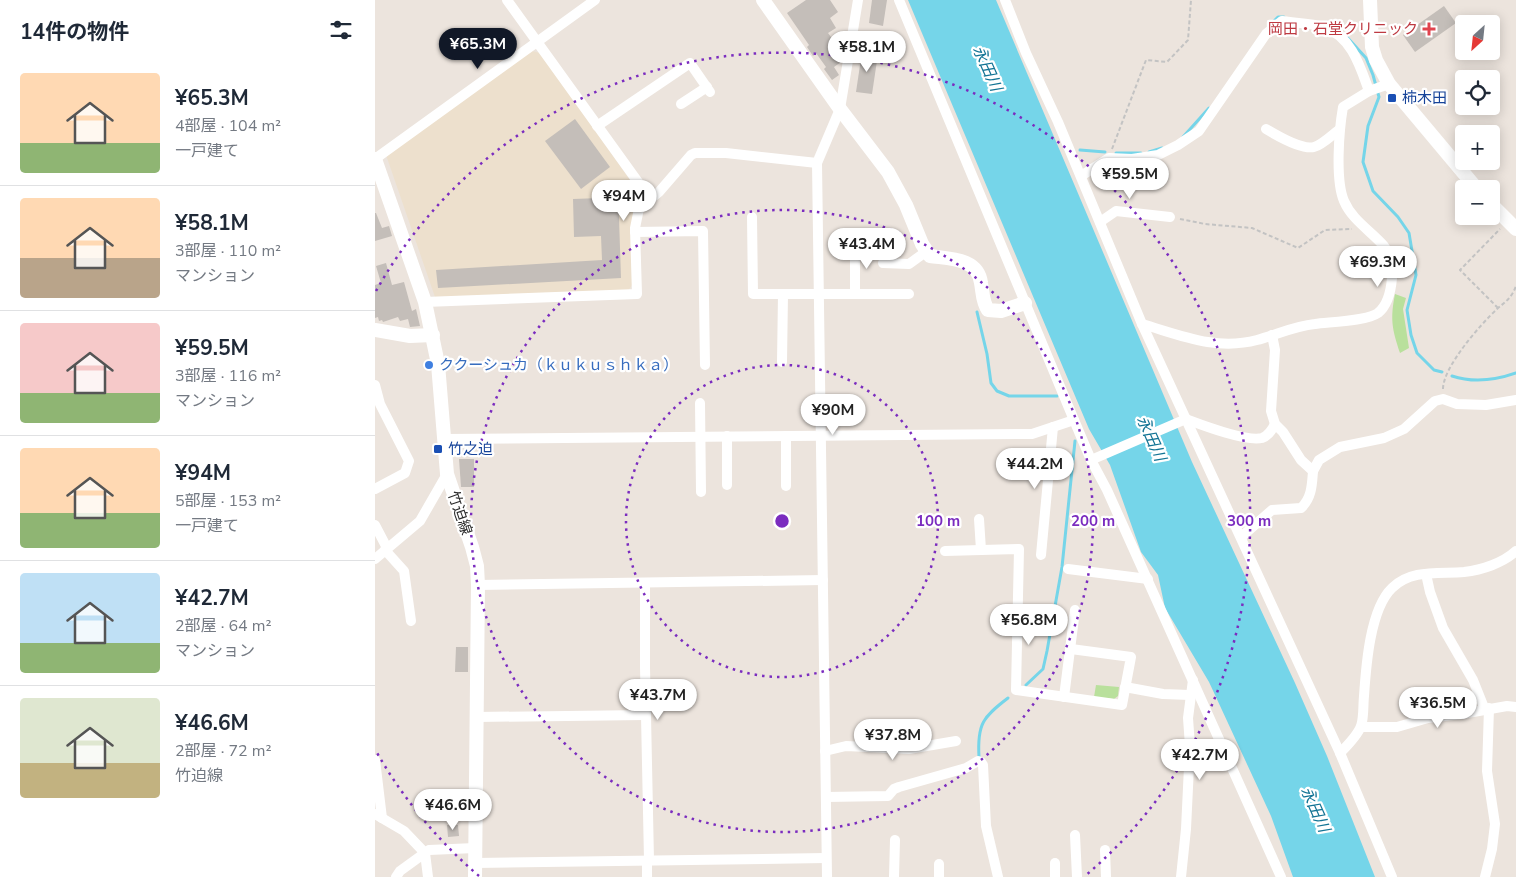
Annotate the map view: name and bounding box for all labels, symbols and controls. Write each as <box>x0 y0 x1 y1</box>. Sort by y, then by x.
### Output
north arrow <box>1455 15 1500 60</box>
map controls <box>1455 15 1500 225</box>
icon: filters <box>327 16 355 44</box>
text: 14件の物件 <box>20 18 129 46</box>
place label: 岡田・石堂クリニック <box>1268 19 1418 39</box>
marker: 岡田・石堂クリニック <box>1422 22 1436 36</box>
pin: ¥65.3M <box>437 28 519 70</box>
pin: ¥58.1M <box>826 30 908 73</box>
text: ¥65.3M <box>450 33 506 55</box>
text: ¥58.1M <box>839 36 895 58</box>
water label: 永田川 <box>967 42 1008 97</box>
button: locate <box>1455 70 1500 115</box>
text: ¥65.3M <box>175 84 249 112</box>
place label: 柿木田 <box>1402 88 1447 108</box>
marker: 柿木田 <box>1386 92 1398 104</box>
icon: home <box>60 93 120 153</box>
text: 4部屋 · 104 m² <box>175 115 281 137</box>
button: + <box>1455 125 1500 170</box>
text: 一戸建て <box>175 140 239 162</box>
pin: ¥59.5M <box>1089 158 1171 200</box>
text: ¥59.5M <box>1102 163 1158 185</box>
pin: ¥94M <box>594 180 654 222</box>
button: − <box>1455 180 1500 225</box>
text: ¥94M <box>603 185 645 207</box>
text: ¥58.1M <box>175 209 249 237</box>
icon: home <box>60 218 120 278</box>
pin: ¥43.4M <box>826 228 908 270</box>
text: ¥43.4M <box>839 233 895 255</box>
text: 3部屋 · 110 m² <box>175 240 281 262</box>
pin: ¥69.3M <box>1337 246 1419 288</box>
text: ¥69.3M <box>1350 251 1406 273</box>
text: マンション <box>175 265 255 287</box>
text: ¥59.5M <box>175 334 249 362</box>
icon: home <box>60 343 120 403</box>
place label: ククーシュカ（ｋｕｋｕｓｈｋａ） <box>439 355 678 375</box>
marker: ククーシュカ（ｋｕｋｕｓｈｋａ） <box>423 359 435 371</box>
text: 3部屋 · 116 m² <box>175 365 281 387</box>
text: マンション <box>175 390 255 412</box>
pin: ¥90M <box>803 394 863 436</box>
text: ¥90M <box>812 399 854 421</box>
water label: 永田川 <box>1131 412 1172 467</box>
place label: 竹之迫 <box>448 439 493 459</box>
marker: 竹之迫 <box>432 443 444 455</box>
pin: ¥44.2M <box>994 448 1076 490</box>
text: ¥44.2M <box>1007 453 1063 475</box>
text: ¥94M <box>175 459 231 487</box>
icon: home <box>60 468 120 528</box>
street label: 竹迫線 <box>443 488 477 538</box>
text: 5部屋 · 153 m² <box>175 490 281 512</box>
text: 100 m <box>916 511 960 531</box>
text: 200 m <box>1071 511 1115 531</box>
text: 300 m <box>1227 511 1271 531</box>
centre of rings <box>773 512 791 530</box>
text: 一戸建て <box>175 515 239 537</box>
text: ¥42.7M <box>175 584 249 612</box>
icon: home <box>60 593 120 653</box>
pin: ¥56.8M <box>988 604 1070 646</box>
text: ¥56.8M <box>1001 609 1057 631</box>
text: 2部屋 · 64 m² <box>175 615 272 637</box>
text: マンション <box>175 640 255 662</box>
pin: ¥43.7M <box>617 678 699 721</box>
text: ¥43.7M <box>630 684 686 706</box>
pin: ¥36.5M <box>1397 686 1479 729</box>
text: ¥36.5M <box>1410 692 1466 714</box>
text: ¥46.6M <box>175 709 249 737</box>
icon: home <box>60 718 120 778</box>
pin: ¥37.8M <box>852 718 934 761</box>
text: ¥37.8M <box>865 724 921 746</box>
pin: ¥42.7M <box>1159 738 1241 781</box>
text: 2部屋 · 72 m² <box>175 740 272 762</box>
text: ¥42.7M <box>1172 744 1228 766</box>
text: 竹迫線 <box>175 765 223 787</box>
water label: 永田川 <box>1295 783 1336 838</box>
pin: ¥46.6M <box>412 788 494 831</box>
text: ¥46.6M <box>425 794 481 816</box>

